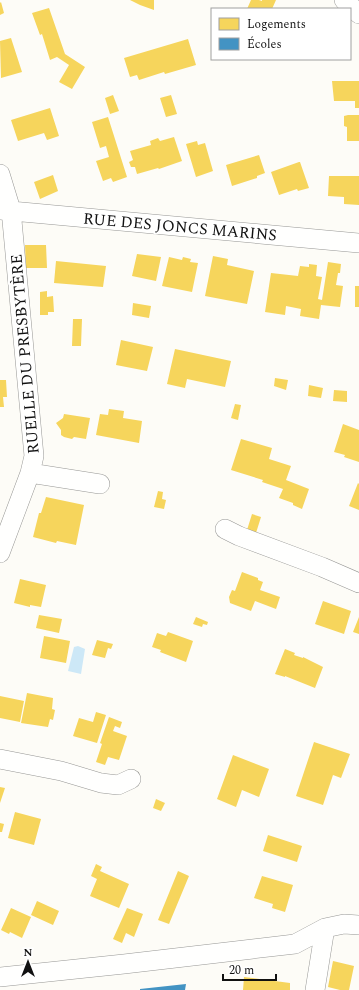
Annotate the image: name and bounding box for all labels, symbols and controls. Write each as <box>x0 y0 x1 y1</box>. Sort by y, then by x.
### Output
legend <box>211 8 351 60</box>
text: Logements <box>247 15 306 34</box>
text: Écoles <box>247 35 282 54</box>
street label: RUE DES JONCS MARINS <box>82 207 278 247</box>
street label: RUELLE DU PRESBYTÈRE <box>4 253 46 455</box>
north arrow <box>8 942 48 982</box>
text: N <box>24 944 33 961</box>
scale bar <box>223 956 276 982</box>
text: 20 m <box>229 961 254 980</box>

